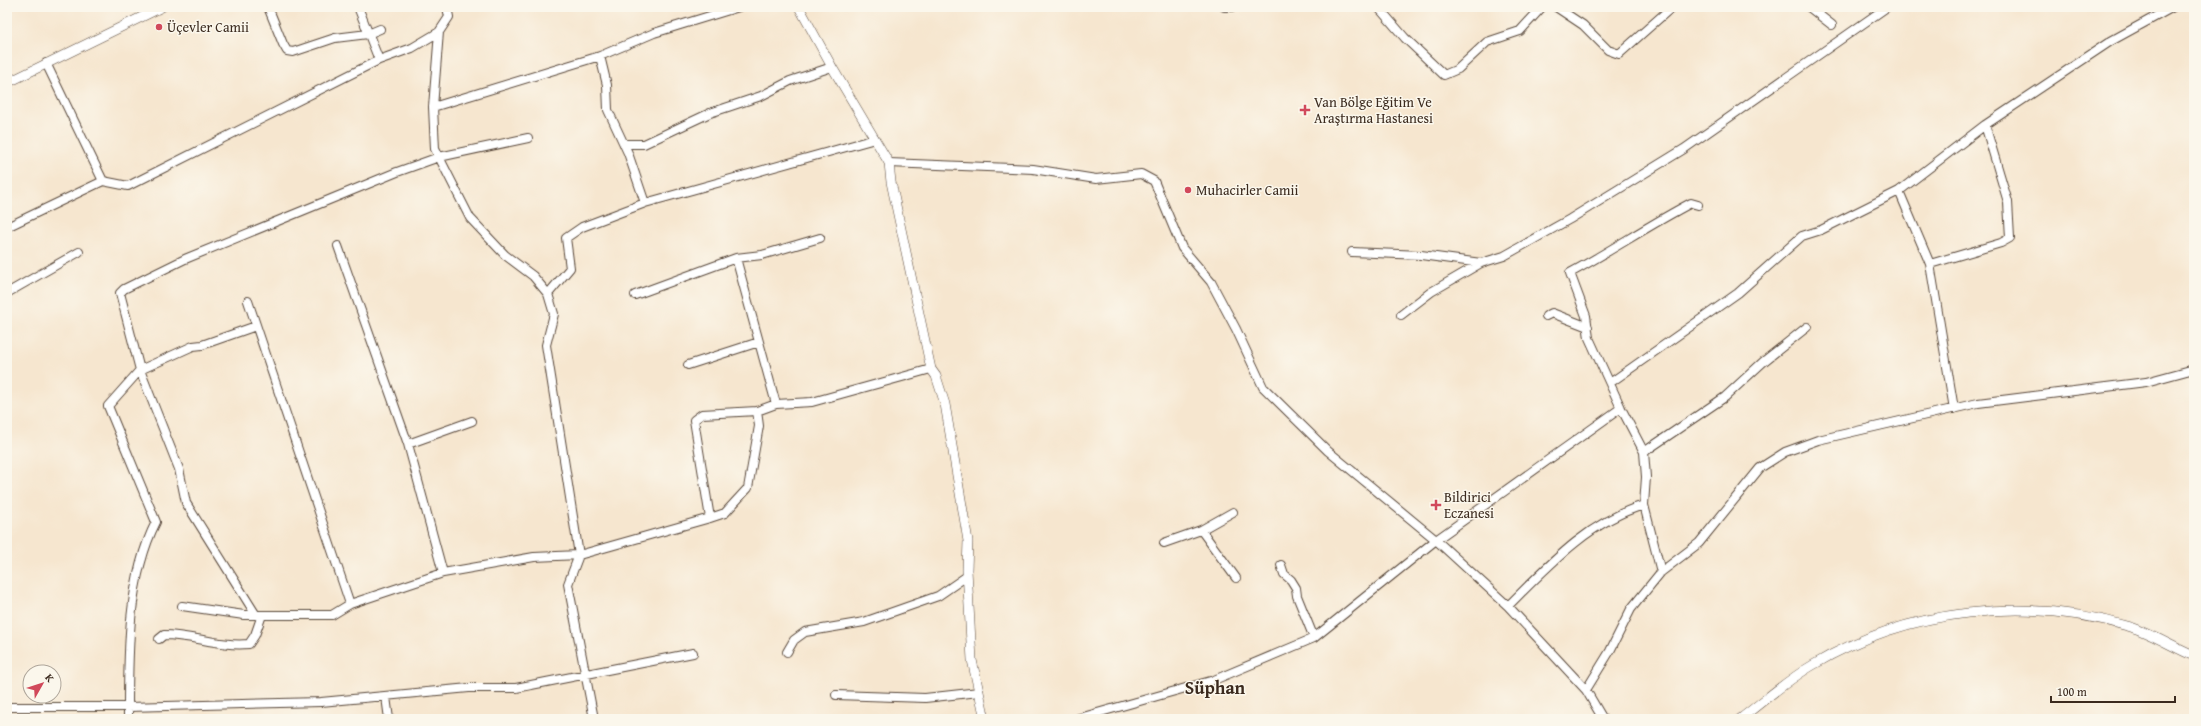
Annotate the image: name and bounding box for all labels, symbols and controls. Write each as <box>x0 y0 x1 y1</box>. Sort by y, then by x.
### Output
place label: Üçevler Camii <box>167 17 249 37</box>
marker: Üçevler Camii <box>154 22 164 32</box>
place label: Van Bölge Eğitim Ve Araştırma Hastanesi <box>1314 92 1433 128</box>
marker: Van Bölge Eğitim Ve Araştırma Hastanesi <box>1299 104 1311 116</box>
place label: Muhacirler Camii <box>1196 180 1298 200</box>
marker: Muhacirler Camii <box>1183 185 1193 195</box>
place label: Bildirici Eczanesi <box>1444 487 1494 523</box>
marker: Bildirici Eczanesi <box>1431 500 1441 510</box>
north arrow <box>22 664 62 704</box>
text: K <box>41 670 58 685</box>
district label: Süphan <box>1185 674 1246 701</box>
scale bar <box>2051 678 2175 704</box>
text: 100 m <box>2057 683 2087 700</box>

